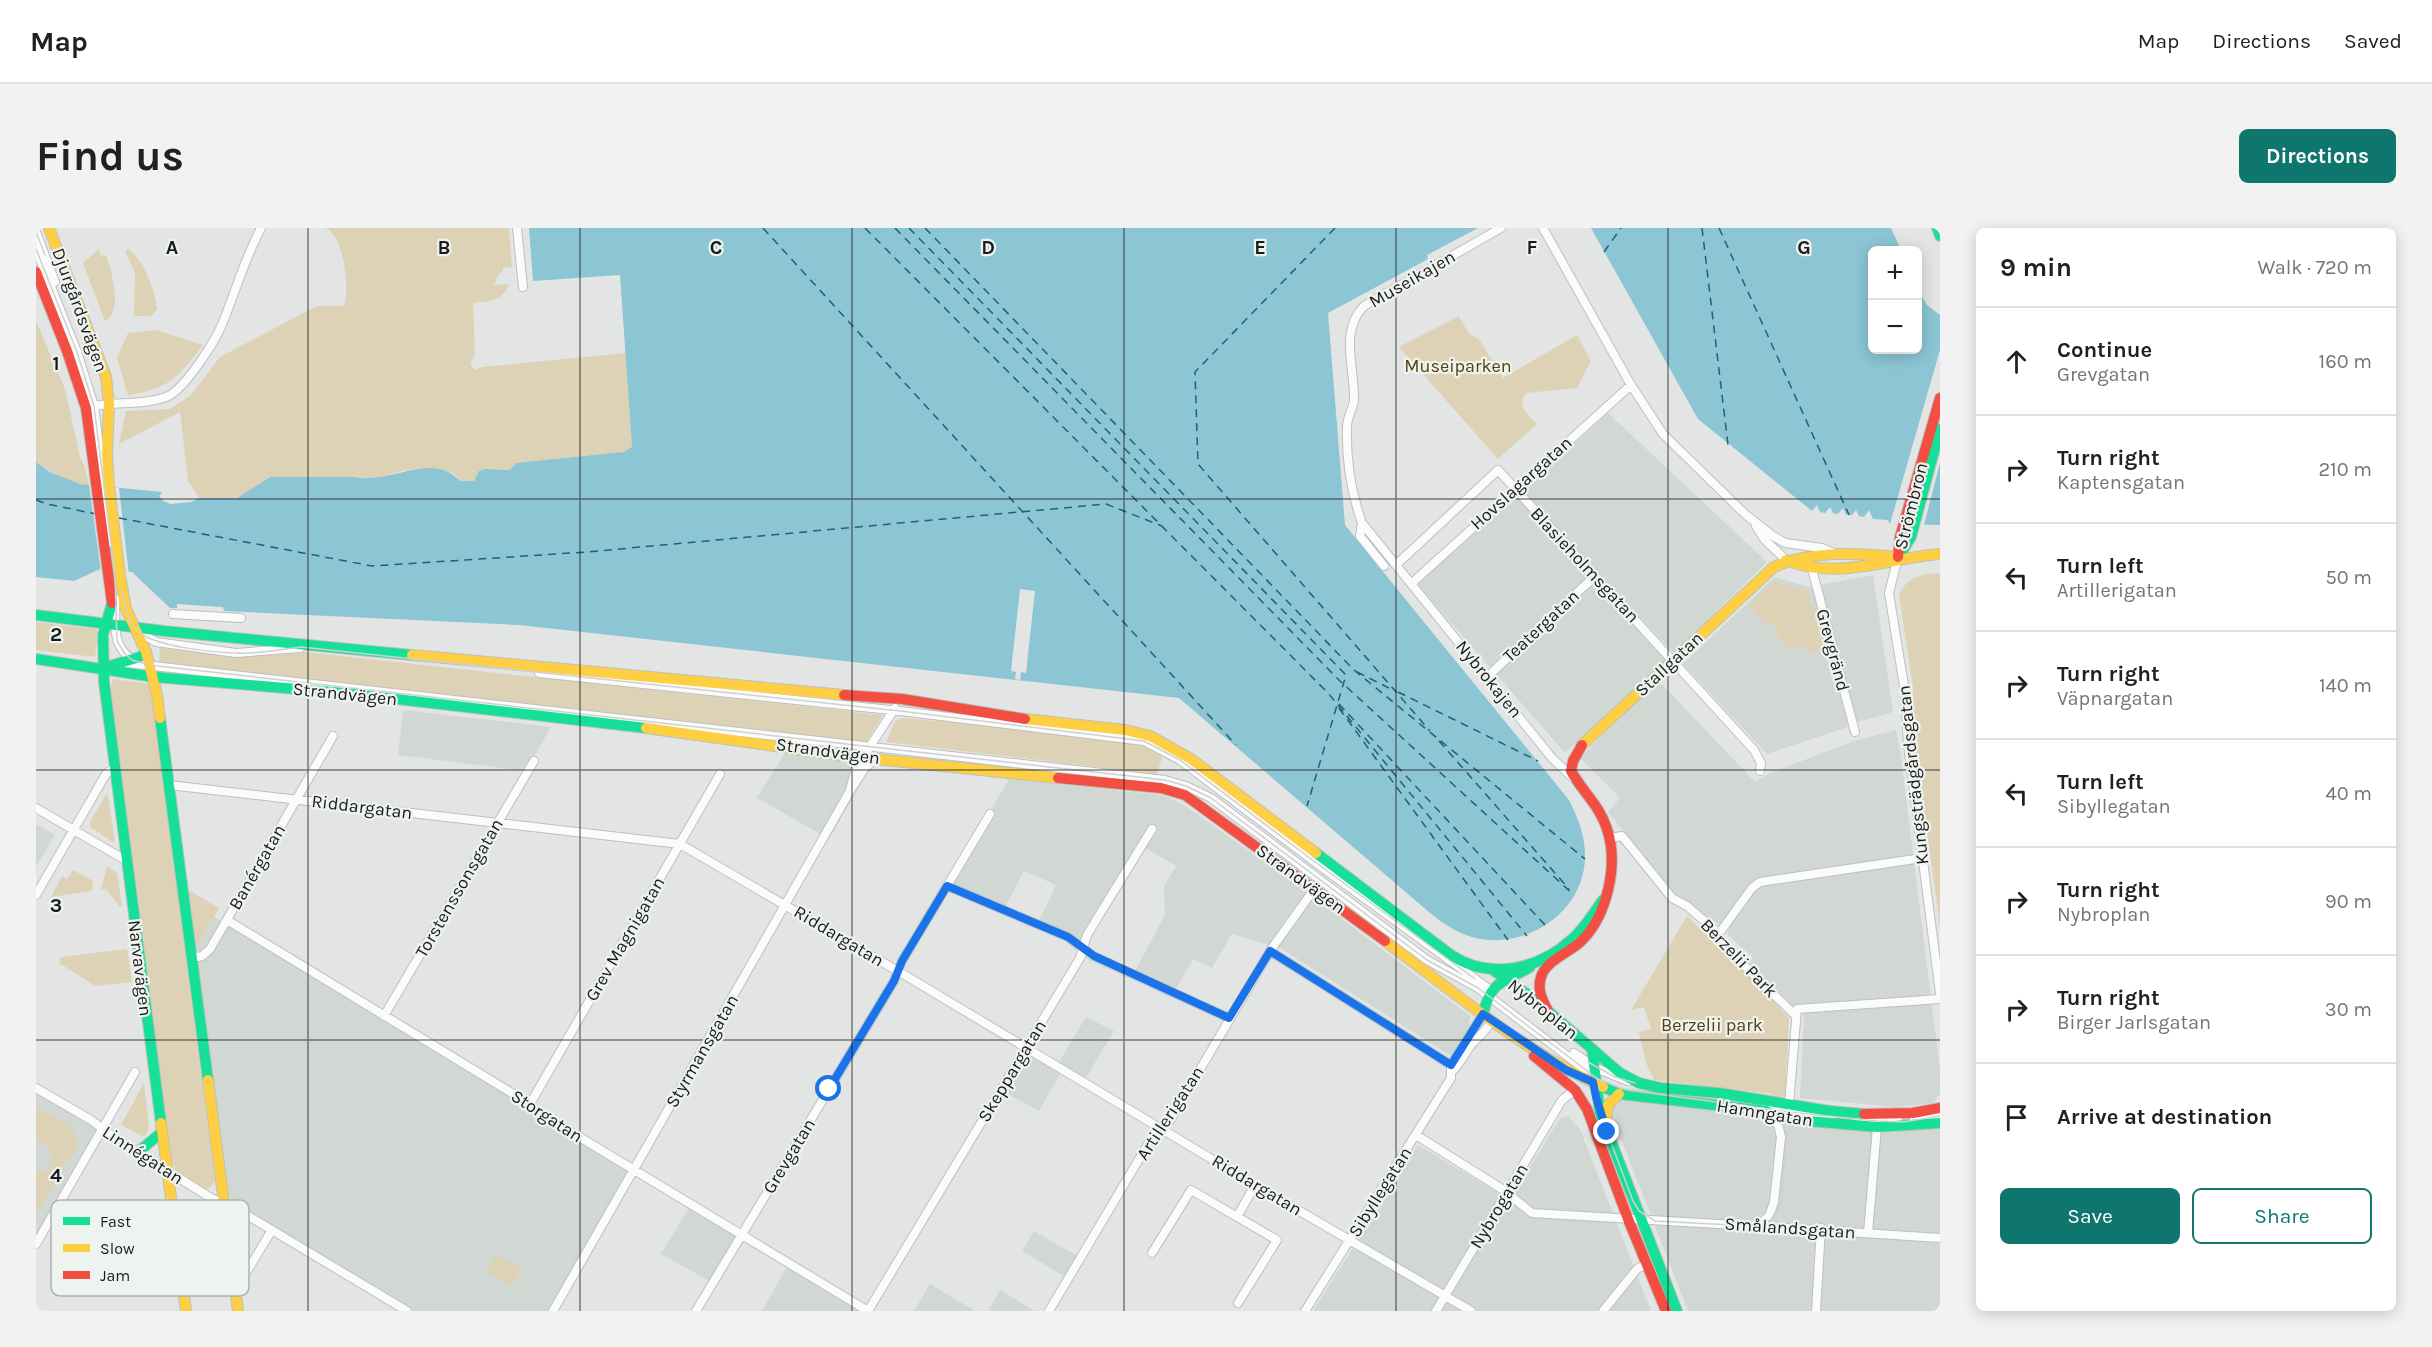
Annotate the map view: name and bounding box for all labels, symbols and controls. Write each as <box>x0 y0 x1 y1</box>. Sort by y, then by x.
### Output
text: Map <box>30 25 88 58</box>
text: Map <box>2138 29 2179 53</box>
text: Directions <box>2212 29 2311 53</box>
text: Saved <box>2344 29 2402 53</box>
button: Directions <box>2239 129 2396 183</box>
text: Find us <box>36 131 184 181</box>
text: A <box>166 236 179 259</box>
text: B <box>438 236 450 259</box>
text: C <box>710 236 722 259</box>
text: D <box>981 236 995 259</box>
text: E <box>1254 236 1266 259</box>
text: F <box>1527 236 1538 259</box>
text: G <box>1797 236 1811 259</box>
street label: Djurgårdsvägen <box>47 245 113 375</box>
street label: Museikajen <box>1365 245 1459 313</box>
map controls <box>1868 246 1922 354</box>
button: + <box>1868 246 1922 300</box>
text: 9 min <box>2000 252 2072 283</box>
text: Walk · 720 m <box>2258 256 2372 279</box>
button: − <box>1868 300 1922 354</box>
text: Continue <box>2057 337 2152 363</box>
icon: ahead <box>2000 345 2033 378</box>
text: 160 m <box>2319 350 2372 373</box>
text: 1 <box>52 352 60 375</box>
park label: Museiparken <box>1404 355 1512 377</box>
text: Grevgatan <box>2057 363 2150 386</box>
street label: Hovslagargatan <box>1466 432 1576 534</box>
text: Turn right <box>2057 445 2160 471</box>
icon: right <box>2000 453 2033 486</box>
text: 210 m <box>2318 458 2372 481</box>
street label: Strömbron <box>1890 460 1932 552</box>
text: Kaptensgatan <box>2057 471 2185 494</box>
street label: Blasieholmsgatan <box>1526 503 1644 627</box>
text: Turn left <box>2057 553 2144 579</box>
icon: left <box>2000 561 2033 594</box>
text: 50 m <box>2325 566 2372 589</box>
text: Artillerigatan <box>2057 579 2177 602</box>
street label: Teatergatan <box>1498 585 1584 667</box>
street label: Grevgränd <box>1811 606 1855 694</box>
text: 2 <box>50 623 62 646</box>
street label: Stallgatan <box>1630 627 1708 701</box>
street label: Nybrokajen <box>1451 636 1527 722</box>
text: Turn right <box>2057 661 2160 687</box>
icon: right <box>2000 669 2033 702</box>
text: 140 m <box>2319 674 2372 697</box>
street label: Strandvägen <box>292 678 398 710</box>
street label: Kungsträdgårdsgatan <box>1893 684 1933 866</box>
text: Väpnargatan <box>2057 687 2173 710</box>
street label: Strandvägen <box>775 733 881 769</box>
text: Turn left <box>2057 769 2144 795</box>
icon: left <box>2000 777 2033 810</box>
text: 40 m <box>2326 782 2372 805</box>
street label: Riddargatan <box>310 790 414 824</box>
text: Sibyllegatan <box>2057 795 2171 818</box>
street label: Torstenssonsgatan <box>410 815 508 961</box>
street label: Banérgatan <box>224 820 290 914</box>
street label: Strandvägen <box>1252 839 1350 919</box>
street label: Grev Magnigatan <box>581 873 669 1005</box>
text: Turn right <box>2057 877 2160 903</box>
icon: right <box>2000 885 2033 918</box>
text: 90 m <box>2325 890 2372 913</box>
text: 3 <box>50 894 62 917</box>
street label: Riddargatan <box>790 900 888 972</box>
text: Nybroplan <box>2057 903 2150 926</box>
street label: Berzelii Park <box>1696 914 1782 1002</box>
street label: Narvavägen <box>123 919 157 1017</box>
street label: Nybroplan <box>1503 974 1583 1044</box>
text: Turn right <box>2057 985 2160 1011</box>
street label: Styrmansgatan <box>661 990 743 1112</box>
icon: right <box>2000 993 2033 1026</box>
text: 30 m <box>2325 998 2372 1021</box>
text: Birger Jarlsgatan <box>2057 1011 2211 1034</box>
park label: Berzelii park <box>1661 1014 1763 1036</box>
street label: Skeppargatan <box>973 1016 1051 1126</box>
street label: Artillerigatan <box>1131 1062 1209 1164</box>
route start <box>815 1075 841 1101</box>
street label: Storgatan <box>507 1085 587 1147</box>
street label: Hamngatan <box>1715 1095 1815 1131</box>
icon: arrive <box>2000 1101 2033 1134</box>
text: Arrive at destination <box>2057 1104 2272 1130</box>
street label: Grevgatan <box>758 1114 820 1198</box>
route end <box>1593 1118 1619 1144</box>
street label: Linnégatan <box>98 1121 188 1189</box>
street label: Sibyllegatan <box>1344 1143 1416 1241</box>
street label: Riddargatan <box>1208 1149 1306 1221</box>
street label: Nybrogatan <box>1465 1159 1533 1253</box>
text: 4 <box>50 1164 62 1187</box>
button: Save <box>2000 1188 2180 1244</box>
button: Share <box>2192 1188 2372 1244</box>
legend <box>51 1200 249 1296</box>
text: Fast <box>100 1212 131 1231</box>
street label: Smålandsgatan <box>1724 1212 1856 1244</box>
text: Slow <box>100 1239 135 1258</box>
text: Jam <box>100 1266 130 1285</box>

